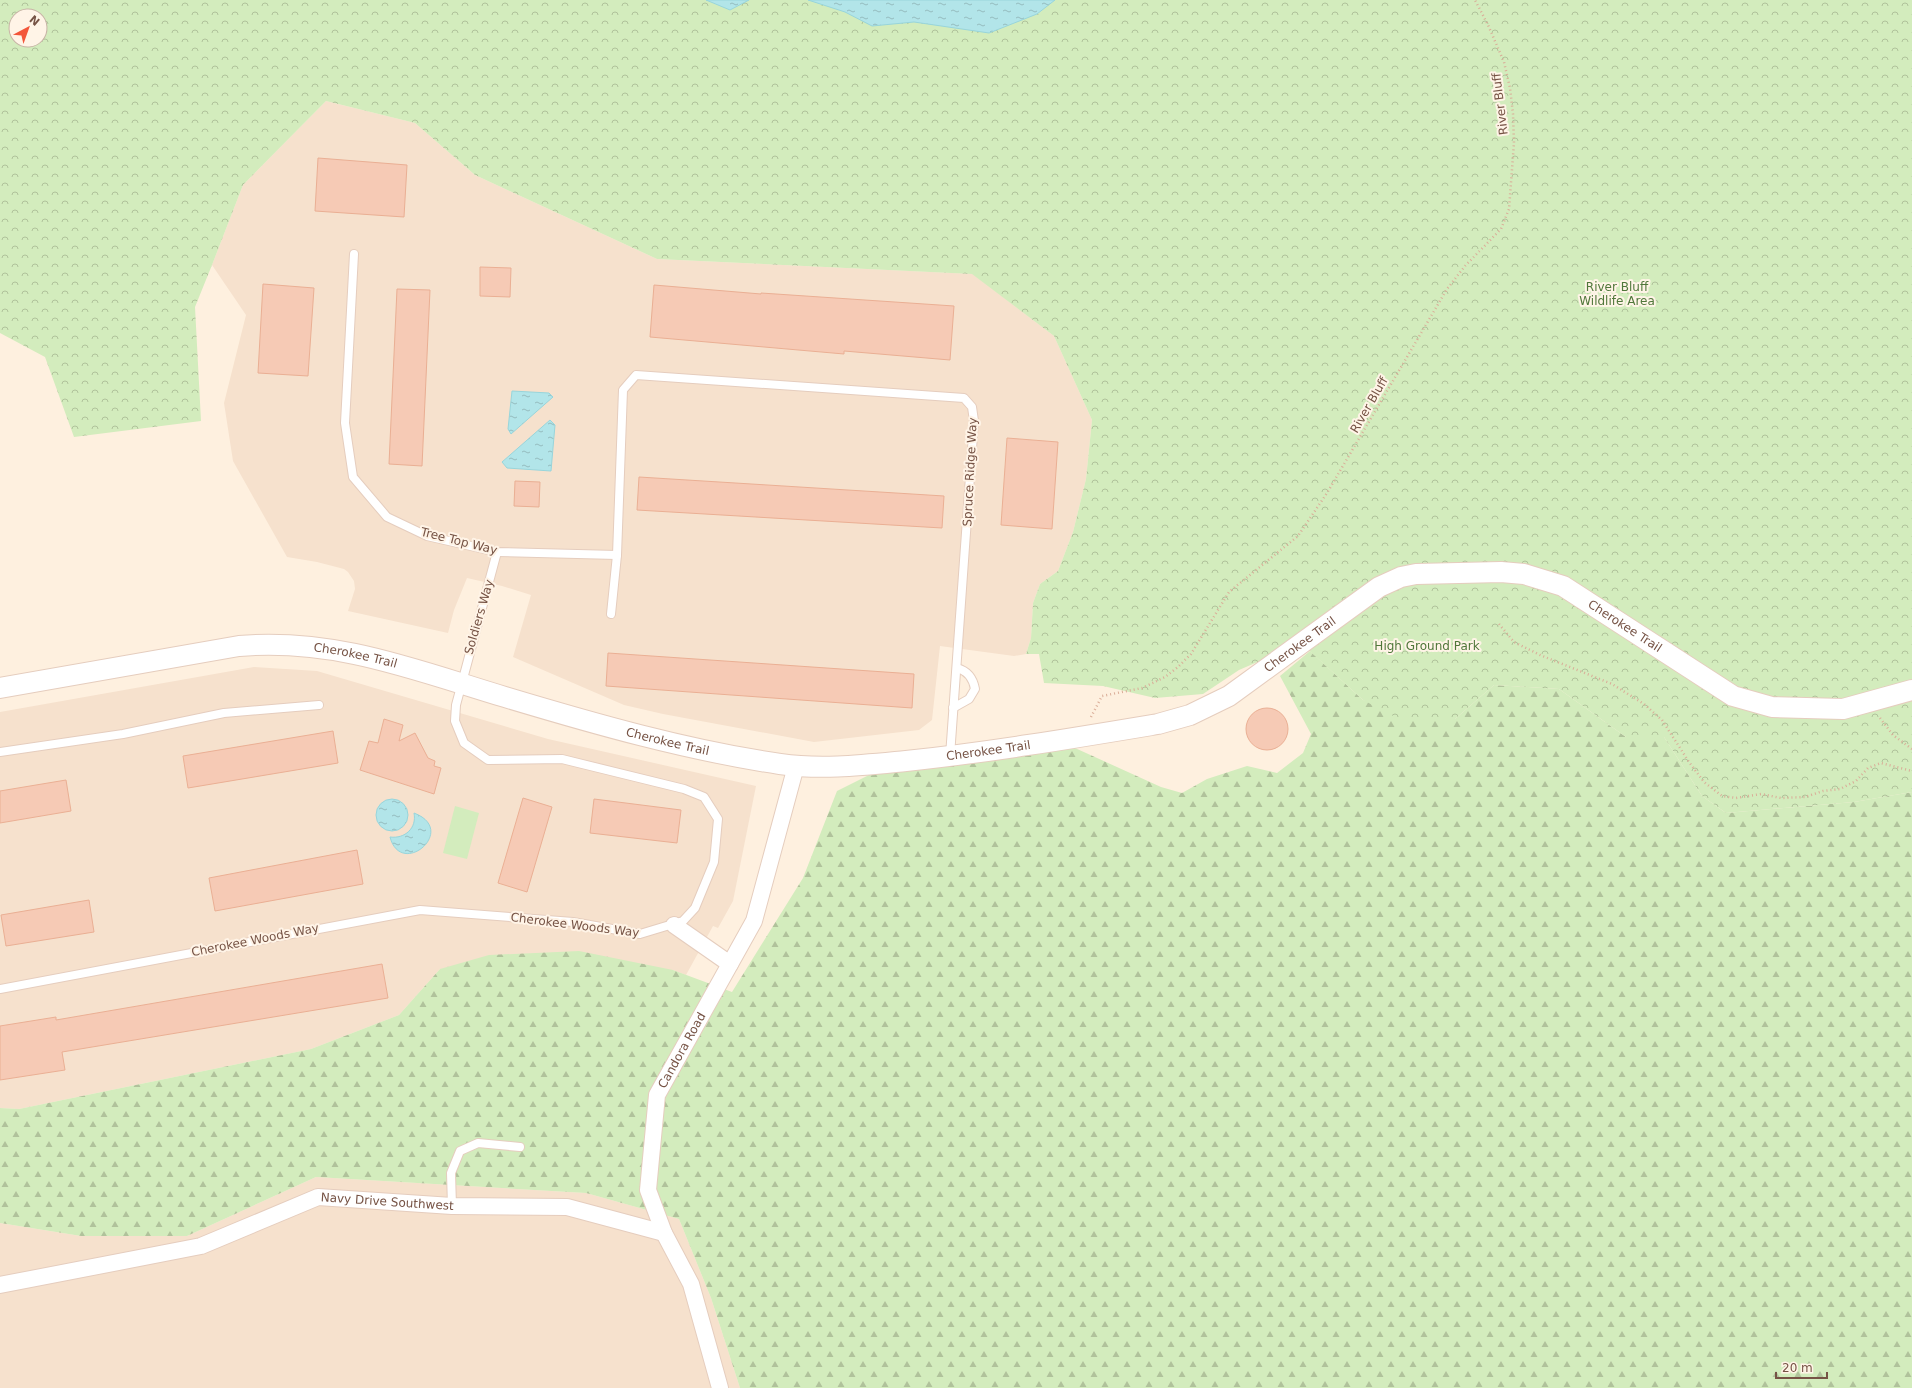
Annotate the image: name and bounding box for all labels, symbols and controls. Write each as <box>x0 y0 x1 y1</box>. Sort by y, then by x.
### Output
north arrow <box>8 8 48 48</box>
text: N <box>26 13 42 29</box>
street label: River Bluff <box>1489 71 1511 136</box>
park label: River Bluff Wildlife Area <box>1579 280 1655 308</box>
street label: River Bluff <box>1347 374 1391 435</box>
street label: Spruce Ridge Way <box>960 417 980 527</box>
street label: Tree Top Way <box>418 524 499 557</box>
street label: Soldiers Way <box>462 578 496 656</box>
street label: Cherokee Trail <box>1585 597 1664 655</box>
street label: Cherokee Trail <box>1261 614 1338 675</box>
park label: High Ground Park <box>1374 639 1480 653</box>
street label: Cherokee Trail <box>313 640 399 671</box>
street label: Cherokee Trail <box>624 725 710 758</box>
street label: Cherokee Trail <box>945 738 1031 763</box>
street label: Cherokee Woods Way <box>510 910 640 940</box>
street label: Cherokee Woods Way <box>190 921 320 959</box>
street label: Candora Road <box>655 1010 709 1091</box>
street label: Navy Drive Southwest <box>320 1190 455 1213</box>
scale bar <box>1776 1354 1827 1380</box>
text: 20 m <box>1782 1361 1813 1375</box>

